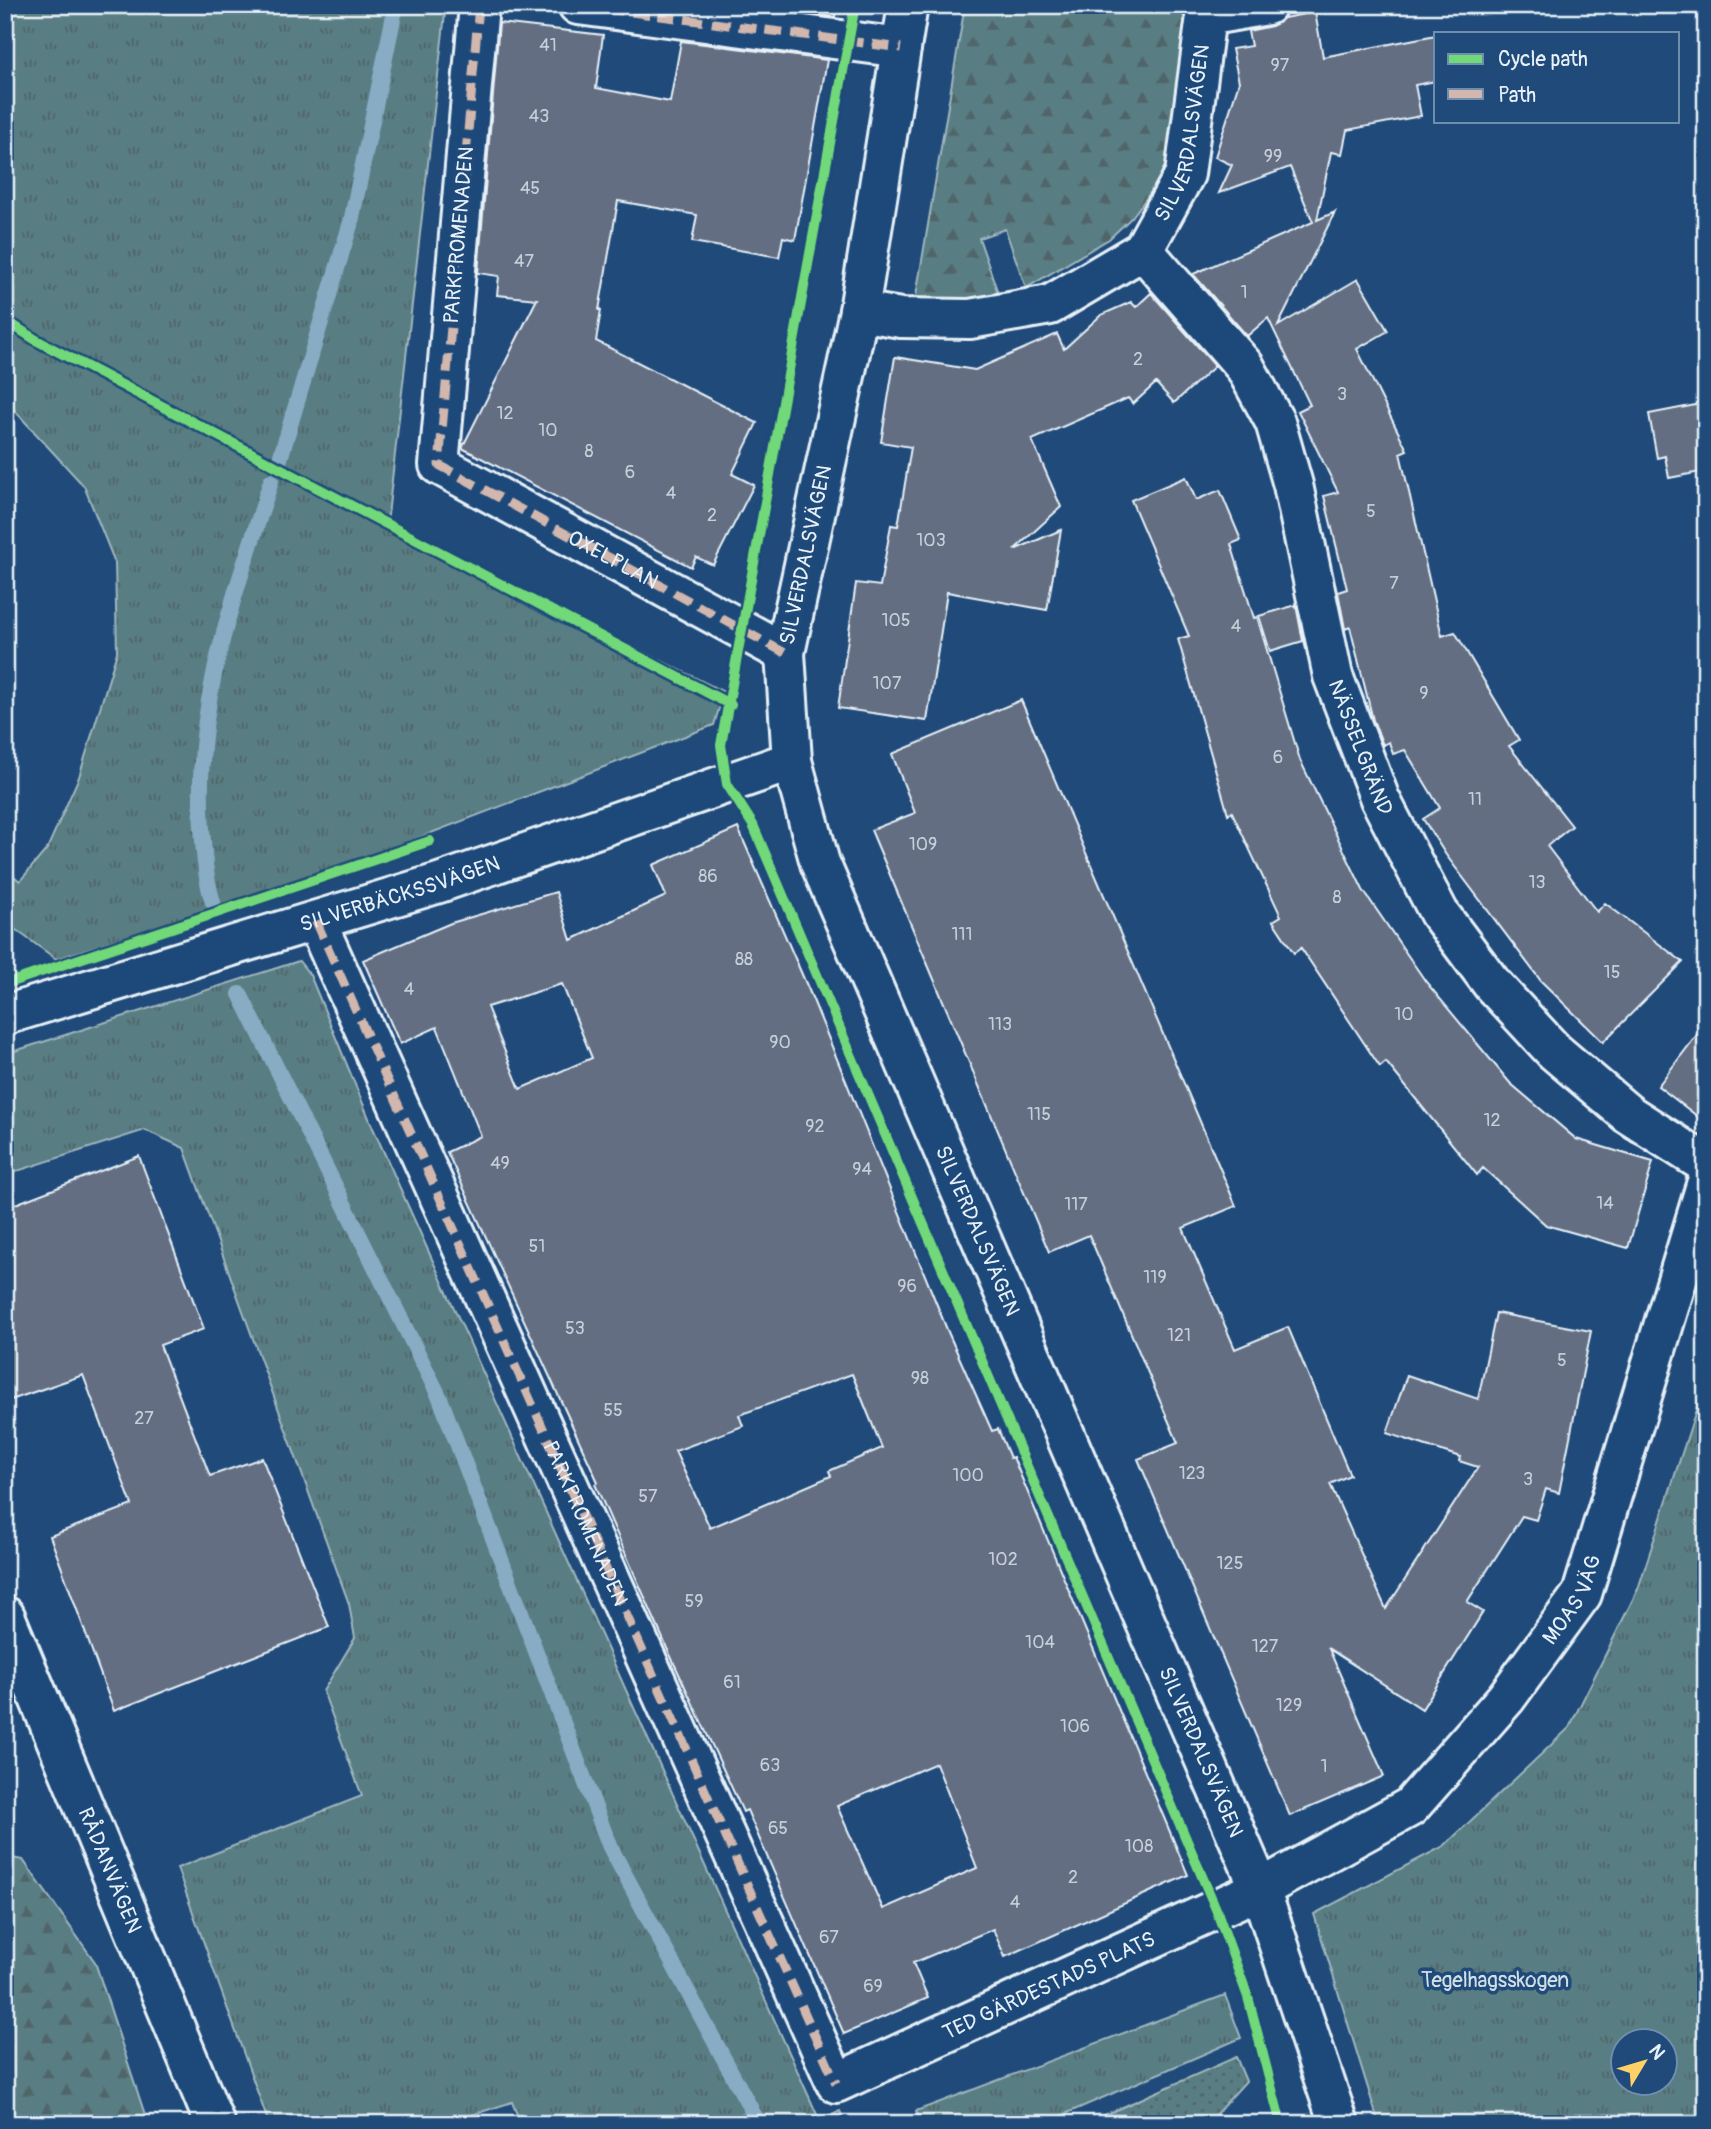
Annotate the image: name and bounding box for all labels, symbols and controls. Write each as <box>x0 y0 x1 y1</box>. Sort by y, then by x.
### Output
legend <box>1434 32 1680 122</box>
house number: 41 <box>539 34 557 57</box>
street label: SILVERDALSVÄGEN <box>1148 43 1216 226</box>
text: Cycle path <box>1498 46 1588 73</box>
house number: 97 <box>1271 54 1290 77</box>
text: Path <box>1498 82 1536 109</box>
house number: 43 <box>529 105 549 128</box>
street label: PARKPROMENADEN <box>438 145 480 325</box>
house number: 99 <box>1264 145 1282 168</box>
house number: 45 <box>520 177 540 200</box>
house number: 47 <box>514 250 534 273</box>
house number: 1 <box>1240 281 1248 304</box>
house number: 2 <box>1133 348 1143 371</box>
house number: 3 <box>1337 383 1347 406</box>
house number: 12 <box>496 402 514 425</box>
house number: 10 <box>538 419 558 442</box>
house number: 8 <box>584 440 594 463</box>
house number: 6 <box>625 461 635 484</box>
street label: SILVERDALSVÄGEN <box>774 463 838 647</box>
house number: 4 <box>666 482 677 505</box>
house number: 5 <box>1366 500 1376 523</box>
house number: 2 <box>707 504 717 527</box>
street label: OXELPLAN <box>563 524 663 595</box>
house number: 103 <box>916 529 946 552</box>
house number: 7 <box>1389 572 1399 595</box>
house number: 105 <box>881 609 911 632</box>
house number: 4 <box>1231 615 1242 638</box>
house number: 107 <box>873 672 902 695</box>
street label: NÄSSELGRÄND <box>1322 676 1400 820</box>
house number: 9 <box>1419 682 1429 705</box>
house number: 6 <box>1273 746 1283 769</box>
house number: 11 <box>1468 788 1482 811</box>
house number: 109 <box>909 833 937 856</box>
street label: SILVERBÄCKSSVÄGEN <box>297 850 503 938</box>
house number: 86 <box>698 865 718 888</box>
house number: 13 <box>1528 871 1546 894</box>
house number: 8 <box>1332 886 1342 909</box>
house number: 111 <box>951 923 973 946</box>
house number: 88 <box>735 948 753 971</box>
house number: 15 <box>1604 961 1620 984</box>
house number: 4 <box>404 978 415 1001</box>
house number: 10 <box>1394 1003 1414 1026</box>
house number: 113 <box>988 1013 1012 1036</box>
house number: 90 <box>769 1031 791 1054</box>
house number: 115 <box>1027 1103 1051 1126</box>
house number: 12 <box>1483 1109 1501 1132</box>
house number: 92 <box>805 1115 825 1138</box>
street label: SILVERDALSVÄGEN <box>929 1141 1026 1320</box>
house number: 49 <box>490 1152 510 1175</box>
house number: 94 <box>852 1158 872 1181</box>
house number: 14 <box>1596 1192 1614 1215</box>
house number: 117 <box>1064 1193 1088 1216</box>
house number: 51 <box>529 1235 545 1258</box>
house number: 119 <box>1143 1266 1167 1289</box>
house number: 96 <box>897 1275 917 1298</box>
house number: 53 <box>565 1317 585 1340</box>
house number: 121 <box>1167 1324 1191 1347</box>
house number: 5 <box>1557 1349 1567 1372</box>
house number: 98 <box>911 1367 929 1390</box>
house number: 55 <box>603 1399 623 1422</box>
house number: 27 <box>134 1407 154 1430</box>
street label: PARKPROMENADEN <box>537 1437 634 1610</box>
house number: 123 <box>1179 1462 1205 1485</box>
house number: 100 <box>952 1464 984 1487</box>
house number: 3 <box>1523 1468 1533 1491</box>
house number: 57 <box>638 1485 658 1508</box>
house number: 102 <box>988 1548 1018 1571</box>
street label: MOAS VÄG <box>1536 1551 1607 1650</box>
house number: 125 <box>1217 1552 1243 1575</box>
house number: 59 <box>684 1590 704 1613</box>
house number: 104 <box>1025 1631 1055 1654</box>
house number: 127 <box>1252 1635 1279 1658</box>
street label: SILVERDALSVÄGEN <box>1153 1663 1250 1841</box>
house number: 61 <box>723 1671 741 1694</box>
house number: 129 <box>1276 1694 1302 1717</box>
house number: 106 <box>1060 1715 1090 1738</box>
house number: 63 <box>760 1754 780 1777</box>
house number: 1 <box>1320 1755 1328 1778</box>
street label: RÅDANVÄGEN <box>72 1803 148 1937</box>
house number: 65 <box>768 1817 788 1840</box>
house number: 108 <box>1125 1835 1153 1858</box>
house number: 2 <box>1068 1866 1078 1889</box>
house number: 4 <box>1010 1891 1021 1914</box>
street label: TED GÄRDESTADS PLATS <box>938 1925 1159 2046</box>
house number: 67 <box>819 1926 839 1949</box>
park label: Tegelhagsskogen <box>1421 1967 1569 1994</box>
house number: 69 <box>863 1975 883 1998</box>
north arrow <box>1610 2028 1680 2098</box>
text: N <box>1643 2040 1670 2065</box>

